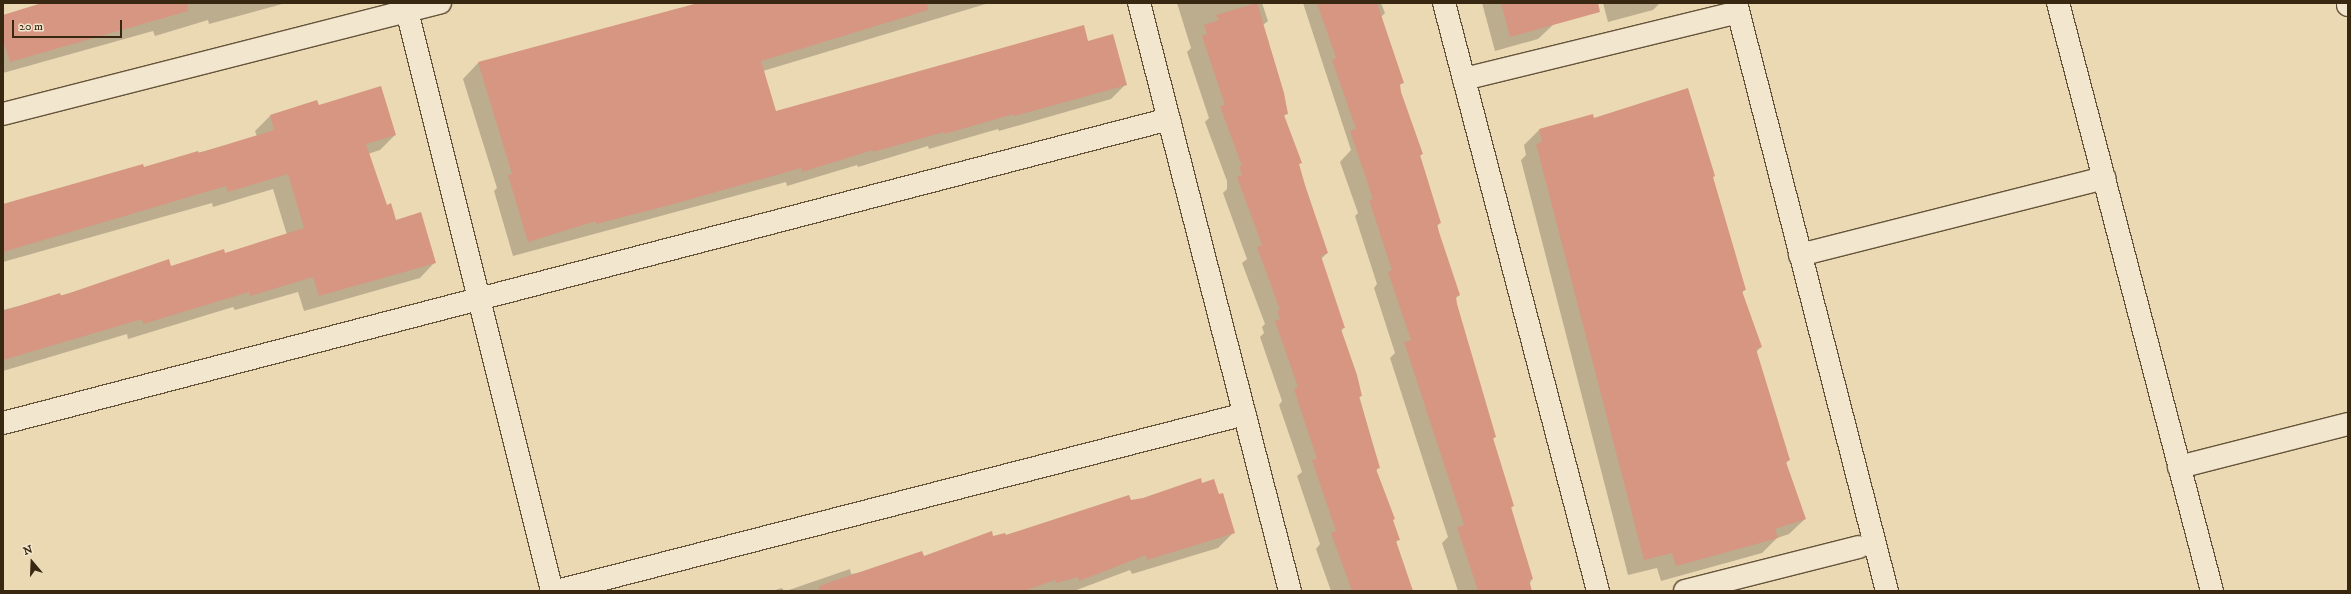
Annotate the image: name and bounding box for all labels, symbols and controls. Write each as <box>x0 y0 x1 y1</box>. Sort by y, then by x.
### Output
scale bar <box>14 12 124 38</box>
text: 20 m <box>19 19 43 34</box>
north arrow <box>12 542 52 582</box>
text: N <box>22 543 35 559</box>

